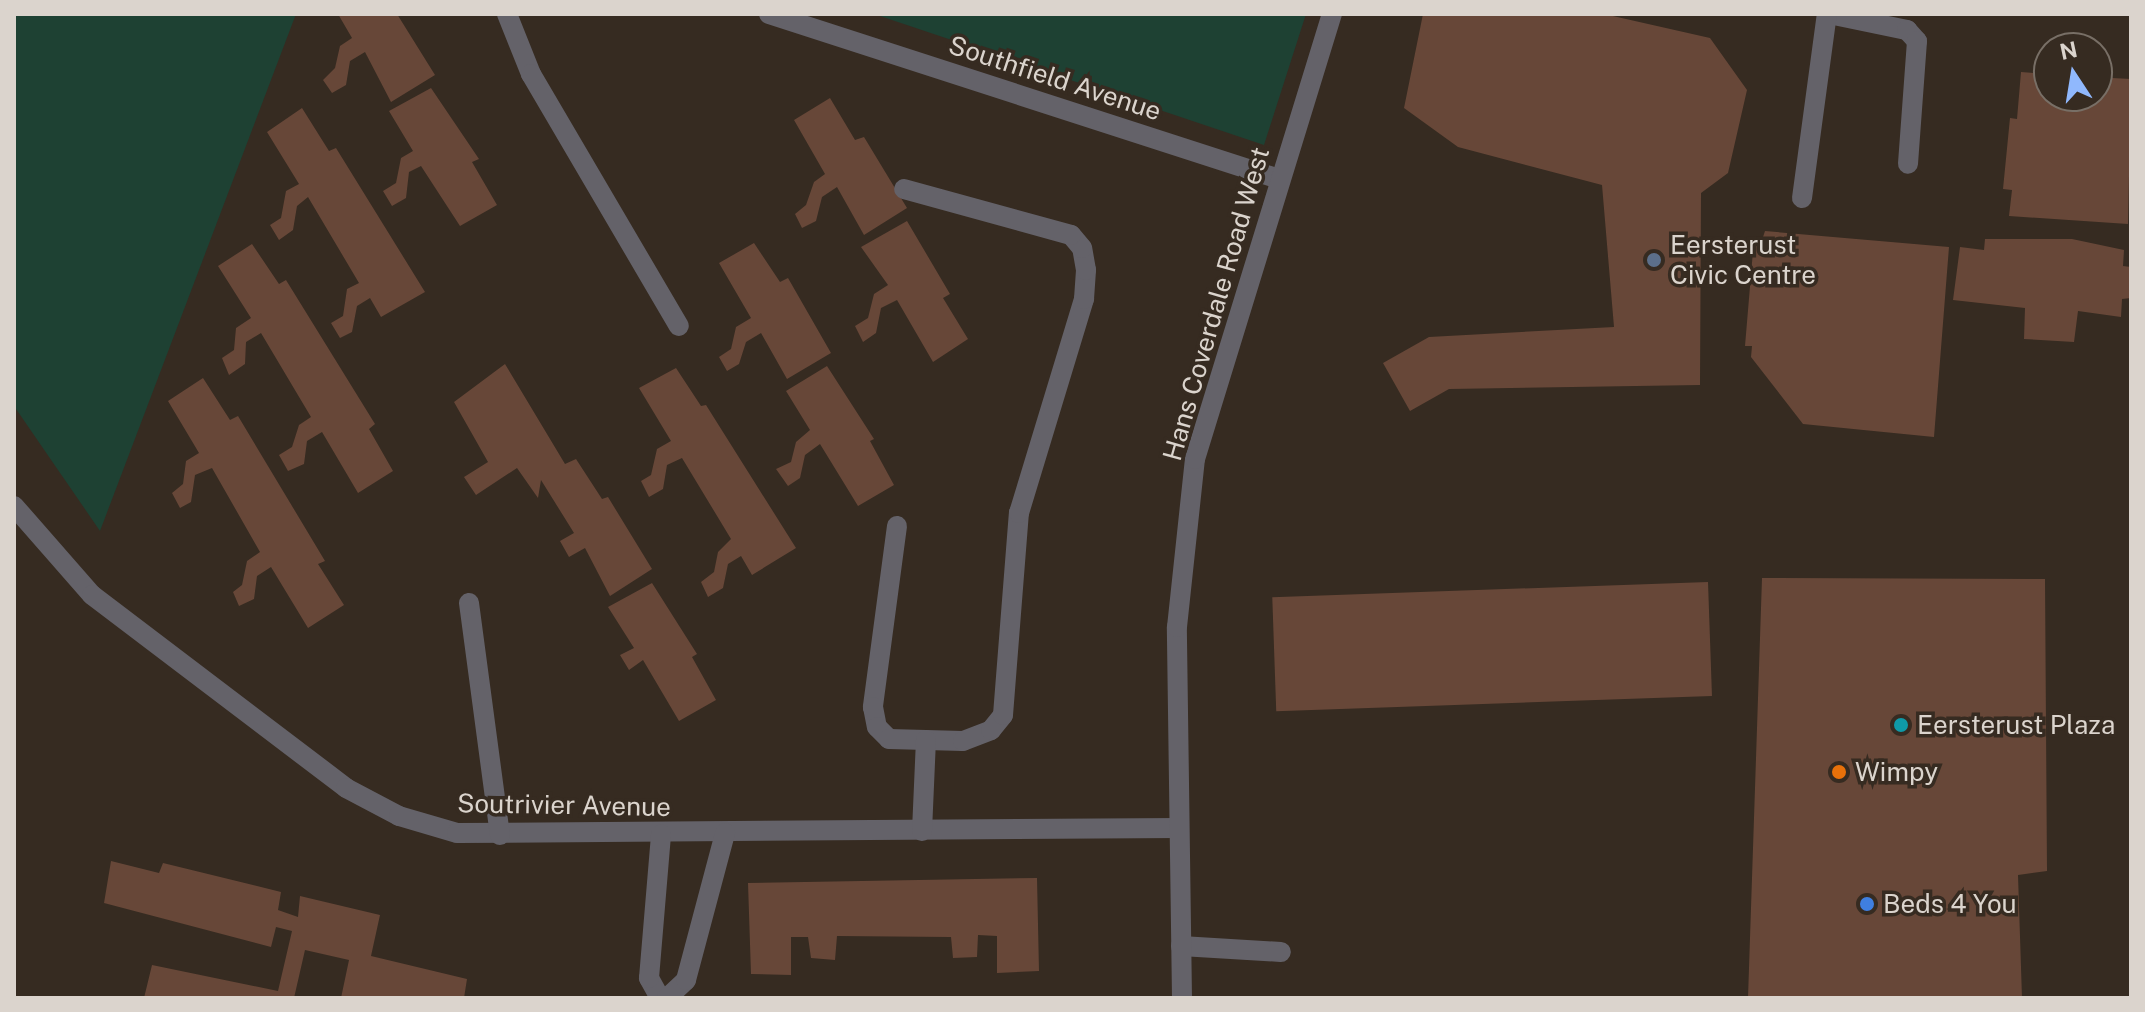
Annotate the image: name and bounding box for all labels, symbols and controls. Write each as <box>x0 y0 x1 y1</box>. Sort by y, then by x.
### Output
street label: Southfield Avenue <box>945 29 1165 127</box>
north arrow <box>2033 32 2113 112</box>
text: N <box>2057 36 2080 65</box>
street label: Hans Coverdale Road West <box>1156 143 1276 465</box>
place label: Eersterust Civic Centre <box>1670 229 1816 290</box>
marker: Eersterust Civic Centre <box>1645 251 1663 269</box>
place label: Eersterust Plaza <box>1917 709 2115 741</box>
marker: Eersterust Plaza <box>1892 716 1910 734</box>
place label: Wimpy <box>1855 756 1938 788</box>
marker: Wimpy <box>1830 763 1848 781</box>
street label: Soutrivier Avenue <box>457 788 671 822</box>
place label: Beds 4 You <box>1883 888 2017 920</box>
marker: Beds 4 You <box>1858 895 1876 913</box>

